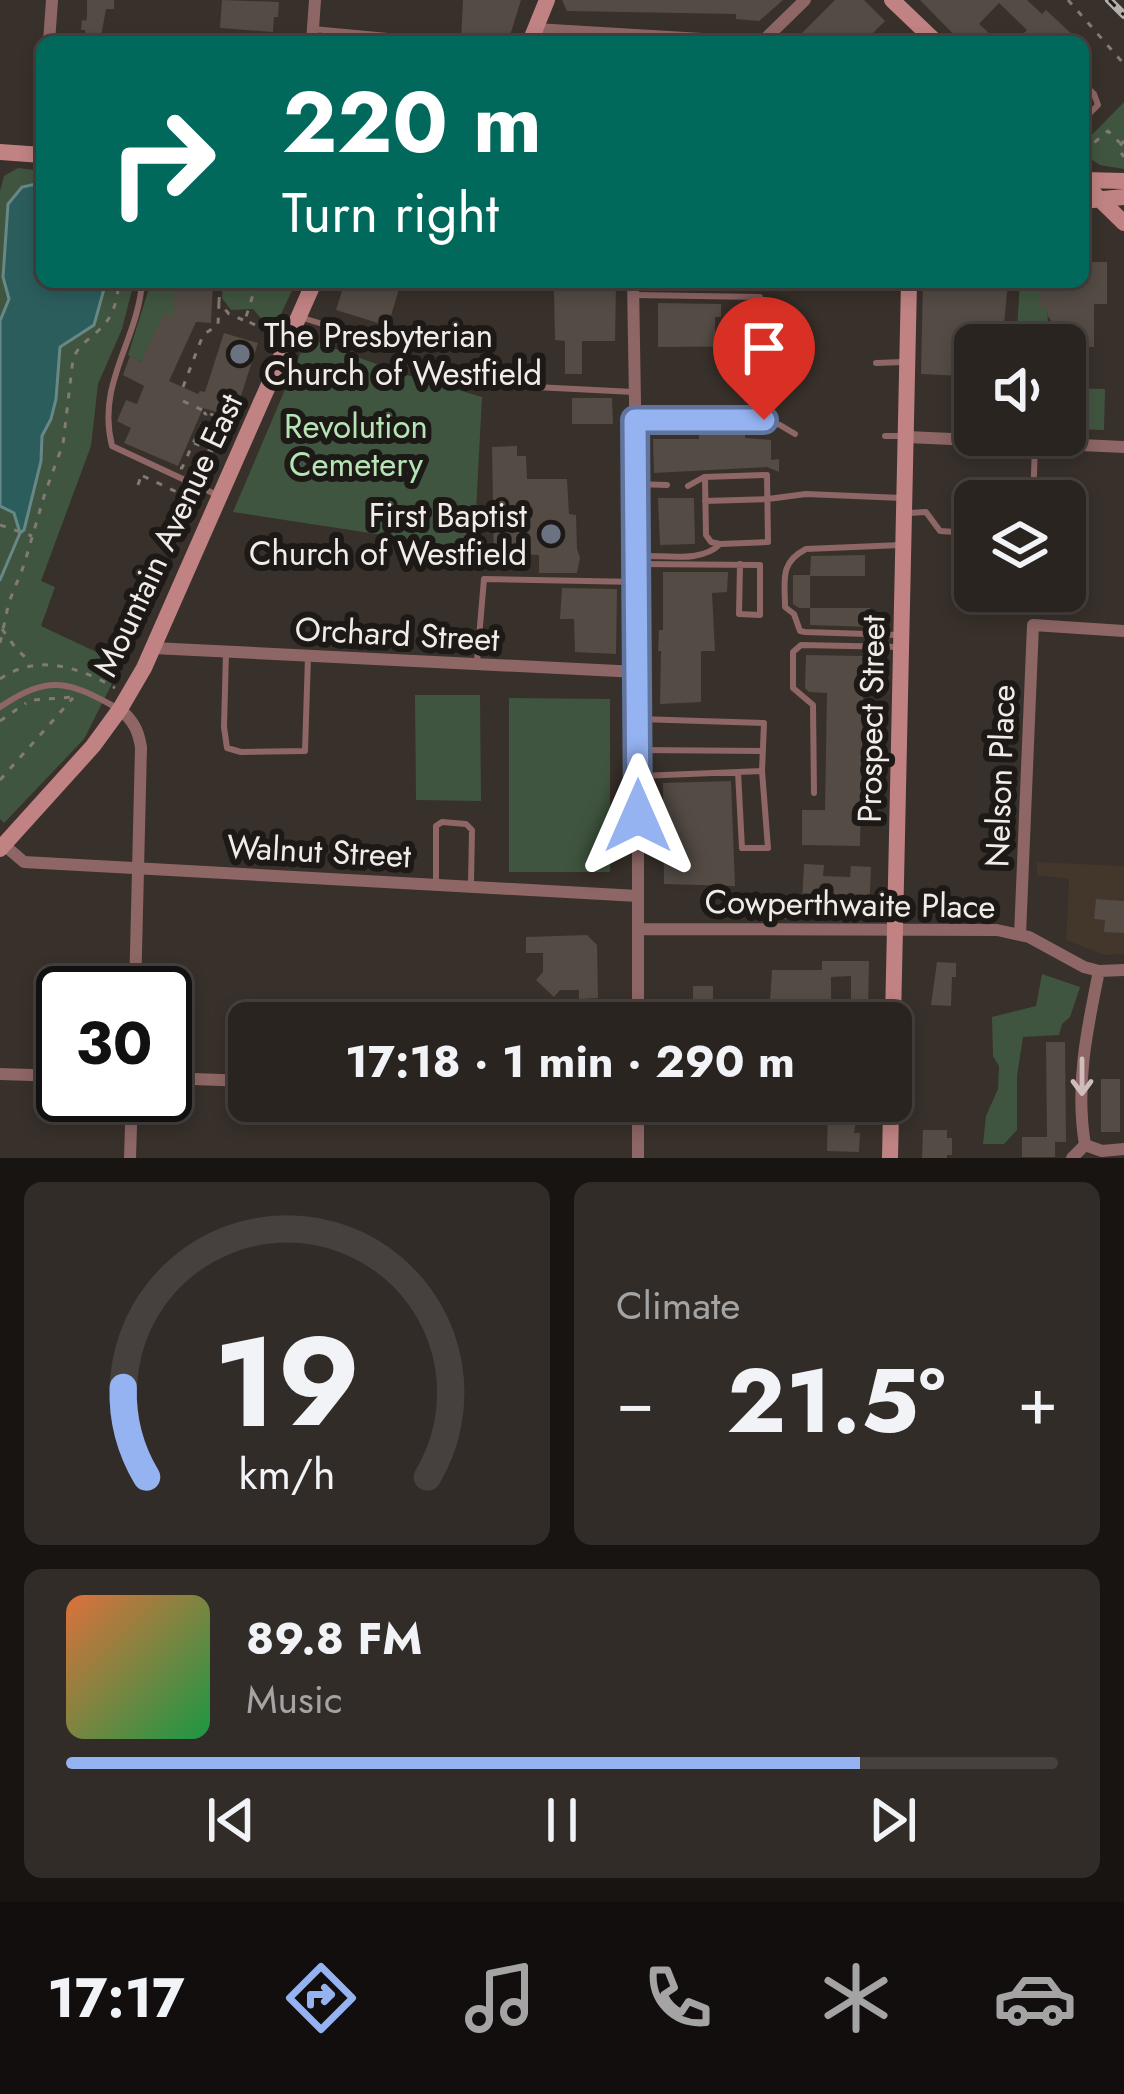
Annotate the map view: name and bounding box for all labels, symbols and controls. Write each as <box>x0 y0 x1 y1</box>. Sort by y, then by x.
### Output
text: 220 m <box>282 62 542 184</box>
icon: right <box>84 84 240 240</box>
text: Turn right <box>282 174 499 252</box>
pin <box>713 297 815 420</box>
place label: The Presbyterian Church of Westfield <box>264 312 542 397</box>
icon: arrive <box>731 315 797 381</box>
map controls <box>954 324 1086 612</box>
button: sound <box>954 324 1086 456</box>
marker: The Presbyterian Church of Westfield <box>227 341 253 367</box>
street label: Mountain Avenue East <box>82 386 254 684</box>
park label: Revolution Cemetery <box>284 403 428 488</box>
button: layers <box>954 480 1086 612</box>
place label: First Baptist Church of Westfield <box>249 492 527 577</box>
marker: First Baptist Church of Westfield <box>538 521 564 547</box>
street label: Orchard Street <box>294 605 500 663</box>
street label: Prospect Street <box>846 615 896 823</box>
street label: Nelson Place <box>973 684 1027 868</box>
position arrow <box>575 753 701 879</box>
street label: Walnut Street <box>226 823 412 879</box>
street label: Cowperthwaite Place <box>704 878 996 930</box>
speed limit sign: 30 <box>36 966 192 1122</box>
text: 17:18 · 1 min · 290 m <box>345 1029 795 1094</box>
one-way arrow <box>1071 1057 1093 1096</box>
text: Climate <box>616 1277 740 1334</box>
text: 19 <box>213 1292 361 1473</box>
text: 21.5° <box>727 1336 945 1466</box>
text: − <box>616 1353 655 1449</box>
text: + <box>1017 1353 1058 1449</box>
text: km/h <box>239 1442 335 1504</box>
text: 89.8 FM <box>246 1606 422 1671</box>
text: Music <box>246 1671 343 1728</box>
icon: previous <box>198 1787 264 1853</box>
icon: pause <box>529 1787 595 1853</box>
icon: next <box>860 1787 926 1853</box>
icon: directions <box>279 1956 363 2040</box>
icon: music <box>458 1956 542 2040</box>
icon: phone <box>636 1956 720 2040</box>
icon: climate <box>814 1956 898 2040</box>
icon: car <box>993 1956 1077 2040</box>
text: 17:17 <box>47 1959 185 2037</box>

